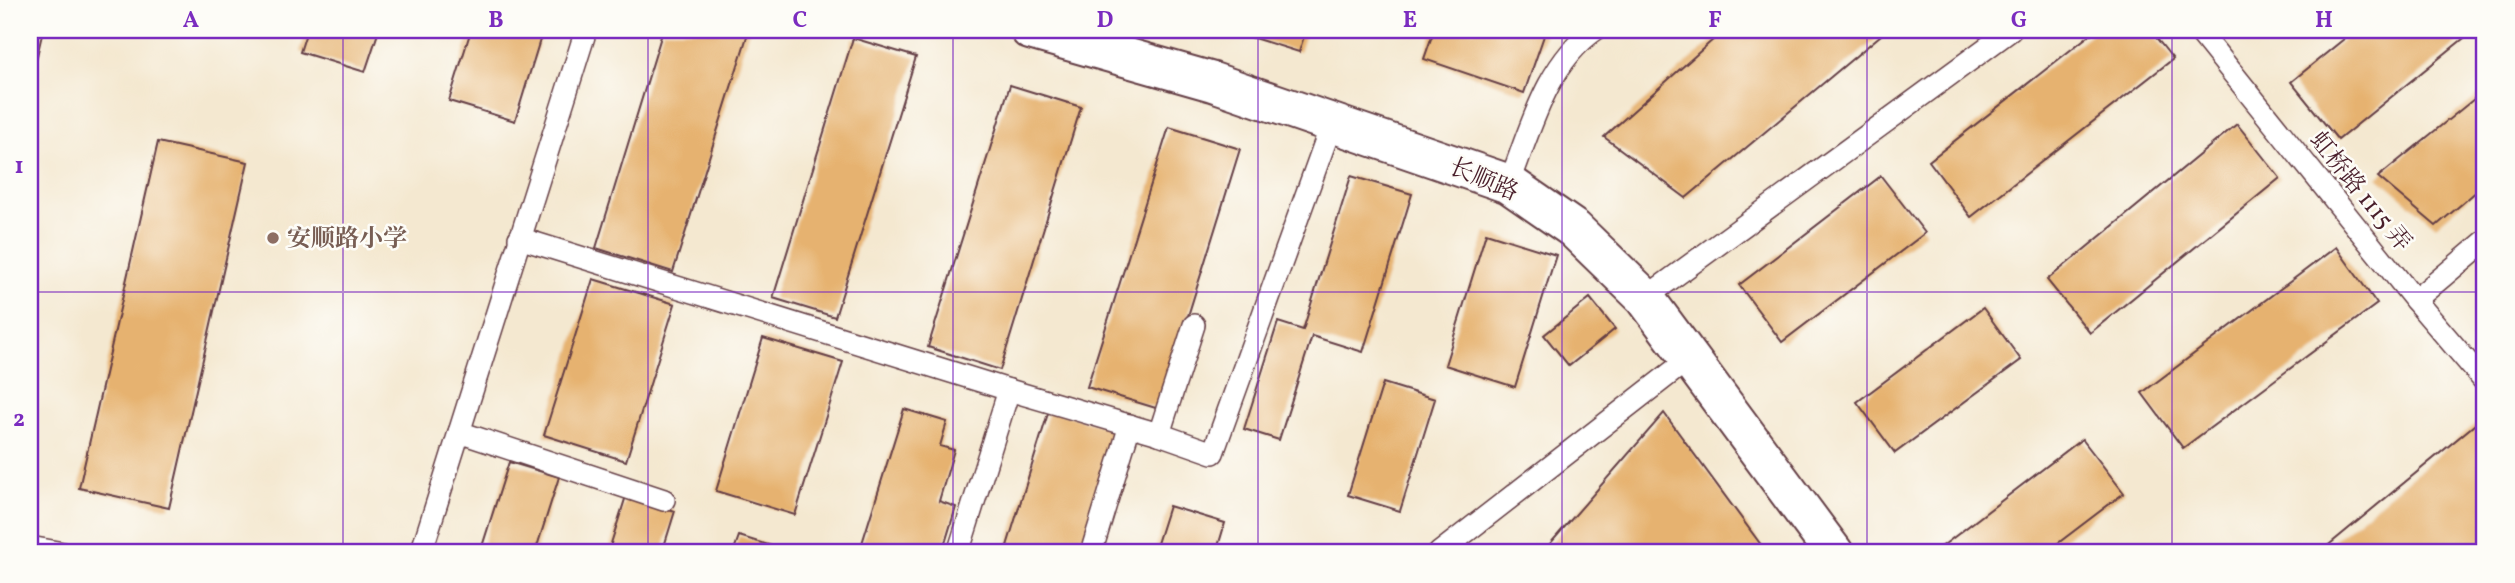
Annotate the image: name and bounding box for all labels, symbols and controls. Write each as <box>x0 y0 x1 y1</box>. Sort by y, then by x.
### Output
text: A <box>183 5 199 37</box>
text: B <box>488 5 504 37</box>
text: C <box>793 5 807 37</box>
text: D <box>1097 5 1114 37</box>
text: E <box>1403 5 1417 37</box>
text: F <box>1708 5 1722 37</box>
text: G <box>2011 5 2027 37</box>
text: H <box>2315 5 2333 37</box>
street label: 虹桥路 1115 弄 <box>2301 125 2418 259</box>
text: 1 <box>14 151 24 183</box>
street label: 长顺路 <box>1443 151 1523 211</box>
place label: 安顺路小学 <box>287 223 407 257</box>
marker: 安顺路小学 <box>265 230 281 246</box>
text: 2 <box>13 404 25 436</box>

